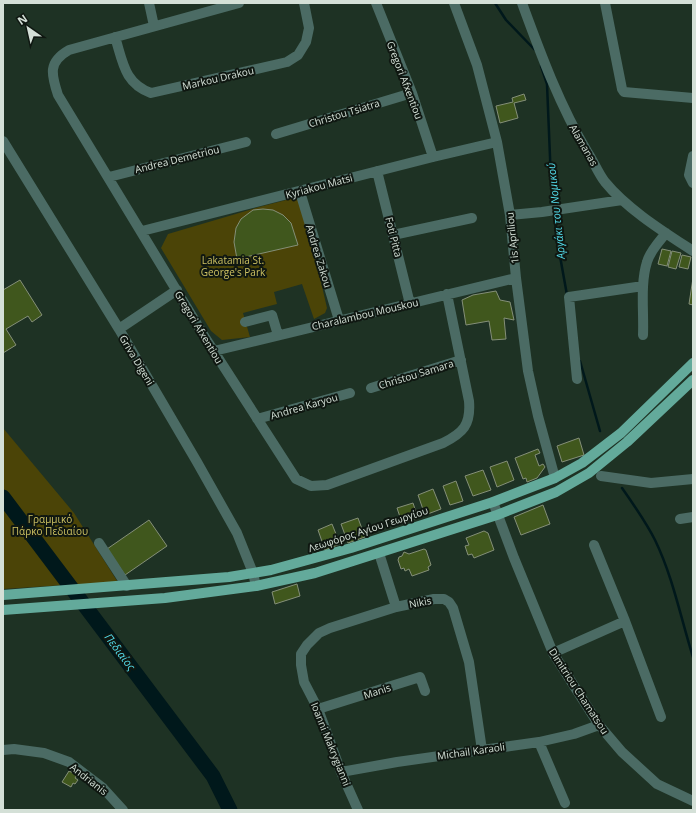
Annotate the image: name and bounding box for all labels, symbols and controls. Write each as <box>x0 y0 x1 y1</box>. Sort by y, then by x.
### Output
north arrow <box>8 8 48 48</box>
text: N <box>14 11 30 28</box>
street label: Gregori Afxentiou <box>384 39 426 121</box>
street label: Markou Drakou <box>181 63 255 93</box>
street label: Christou Tsiatra <box>307 96 381 130</box>
street label: Alamanas <box>567 122 602 168</box>
street label: Andrea Demetriou <box>133 142 221 176</box>
water label: Αργάκι του Νομικού <box>543 162 568 261</box>
street label: Kyriakou Matsi <box>284 170 354 202</box>
street label: 1is Apriliou <box>502 211 522 265</box>
street label: Foti Pitta <box>382 215 406 259</box>
street label: Andrea Zakou <box>303 223 335 289</box>
park label: Lakatamia St. George's Park <box>201 253 266 279</box>
street label: Gregori Afxentiou <box>172 288 226 366</box>
street label: Charalambou Mouskou <box>310 295 420 333</box>
street label: Griva Digeni <box>116 332 158 388</box>
street label: Christou Samara <box>377 356 455 392</box>
street label: Andrea Karyou <box>269 390 339 422</box>
street label: Λεωφόρος Αγίου Γεωργίου <box>306 503 430 555</box>
park label: Γραμμικό Πάρκο Πεδιαίου <box>12 512 88 538</box>
street label: Nikis <box>408 593 433 611</box>
water label: Πεδιαίος <box>102 630 140 674</box>
street label: Dimitriou Chamatsou <box>546 645 612 737</box>
street label: Manis <box>362 680 393 702</box>
street label: Ioanni Makrygianni <box>308 700 354 788</box>
street label: Michail Karaoli <box>436 739 506 763</box>
street label: Andrianis <box>67 760 111 798</box>

